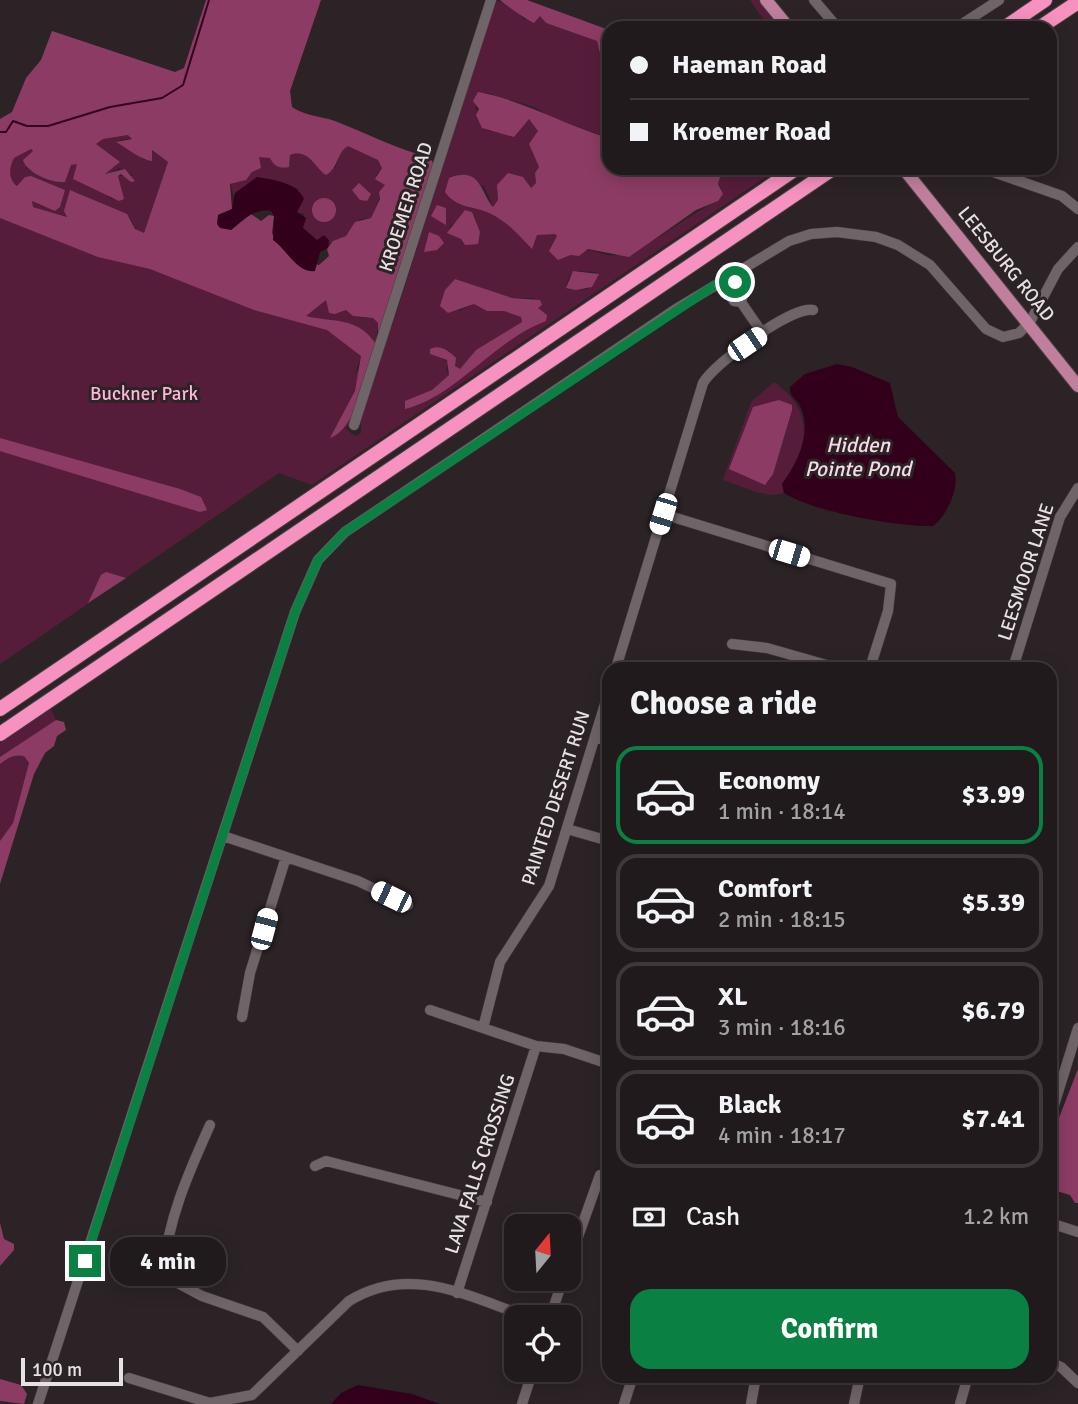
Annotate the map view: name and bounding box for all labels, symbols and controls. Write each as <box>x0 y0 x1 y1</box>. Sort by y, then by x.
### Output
text: Haeman Road <box>672 49 827 81</box>
text: Kroemer Road <box>672 116 831 148</box>
street label: KROEMER ROAD <box>374 139 438 275</box>
street label: LEESBURG ROAD <box>952 202 1060 326</box>
route start <box>719 266 751 298</box>
car <box>724 324 771 364</box>
park label: Buckner Park <box>90 382 198 406</box>
water label: Hidden Pointe Pond <box>805 432 914 482</box>
car <box>647 491 680 537</box>
street label: LEESMOOR LANE <box>993 501 1059 643</box>
car <box>766 537 813 569</box>
text: Choose a ride <box>630 684 817 723</box>
street label: PAINTED DESERT RUN <box>516 708 596 888</box>
icon: car <box>634 764 697 827</box>
text: Economy <box>718 765 820 797</box>
text: $3.99 <box>961 779 1025 811</box>
text: 1 min · 18:14 <box>718 797 846 826</box>
icon: car <box>634 872 697 935</box>
text: Comfort <box>718 873 812 905</box>
car <box>368 878 415 916</box>
text: $5.39 <box>961 887 1025 919</box>
text: 2 min · 18:15 <box>718 905 846 934</box>
car <box>249 906 280 952</box>
icon: car <box>634 980 697 1043</box>
text: XL <box>718 981 748 1013</box>
text: $6.79 <box>961 995 1025 1027</box>
text: 3 min · 18:16 <box>718 1013 846 1042</box>
street label: LAVA FALLS CROSSING <box>440 1071 520 1257</box>
icon: car <box>634 1088 697 1151</box>
text: Black <box>718 1089 781 1121</box>
text: $7.41 <box>961 1103 1025 1135</box>
text: 4 min · 18:17 <box>718 1121 846 1150</box>
icon: cash <box>630 1198 668 1236</box>
text: Cash <box>686 1201 740 1233</box>
text: 1.2 km <box>963 1202 1029 1231</box>
north arrow <box>504 1214 581 1292</box>
map controls <box>504 1214 581 1382</box>
callout: 4 min <box>110 1236 225 1286</box>
route end <box>69 1245 101 1277</box>
text: 4 min <box>140 1247 196 1276</box>
button: Confirm <box>630 1289 1029 1369</box>
button: locate <box>504 1305 581 1382</box>
scale bar <box>21 1355 122 1387</box>
text: 100 m <box>32 1358 82 1382</box>

